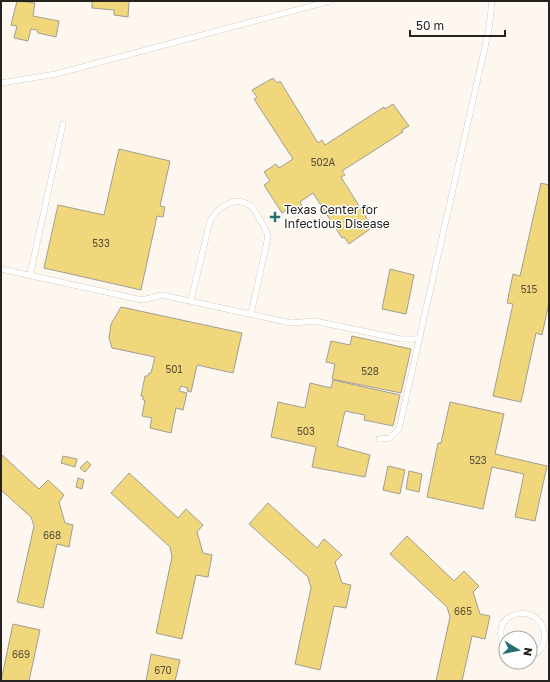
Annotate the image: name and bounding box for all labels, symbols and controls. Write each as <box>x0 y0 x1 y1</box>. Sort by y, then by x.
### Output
scale bar <box>410 12 505 38</box>
text: 50 m <box>416 18 444 33</box>
house number: 502A <box>311 156 336 168</box>
place label: Texas Center for Infectious Disease <box>284 202 390 231</box>
marker: Texas Center for Infectious Disease <box>269 211 281 223</box>
house number: 533 <box>92 237 110 249</box>
house number: 515 <box>521 283 537 295</box>
house number: 501 <box>166 363 183 375</box>
house number: 528 <box>361 365 379 377</box>
house number: 503 <box>297 425 315 437</box>
house number: 523 <box>469 454 487 466</box>
house number: 668 <box>43 529 61 541</box>
house number: 665 <box>454 605 472 617</box>
north arrow <box>498 630 538 670</box>
text: N <box>521 647 535 657</box>
house number: 669 <box>12 648 30 660</box>
house number: 670 <box>154 664 172 676</box>

